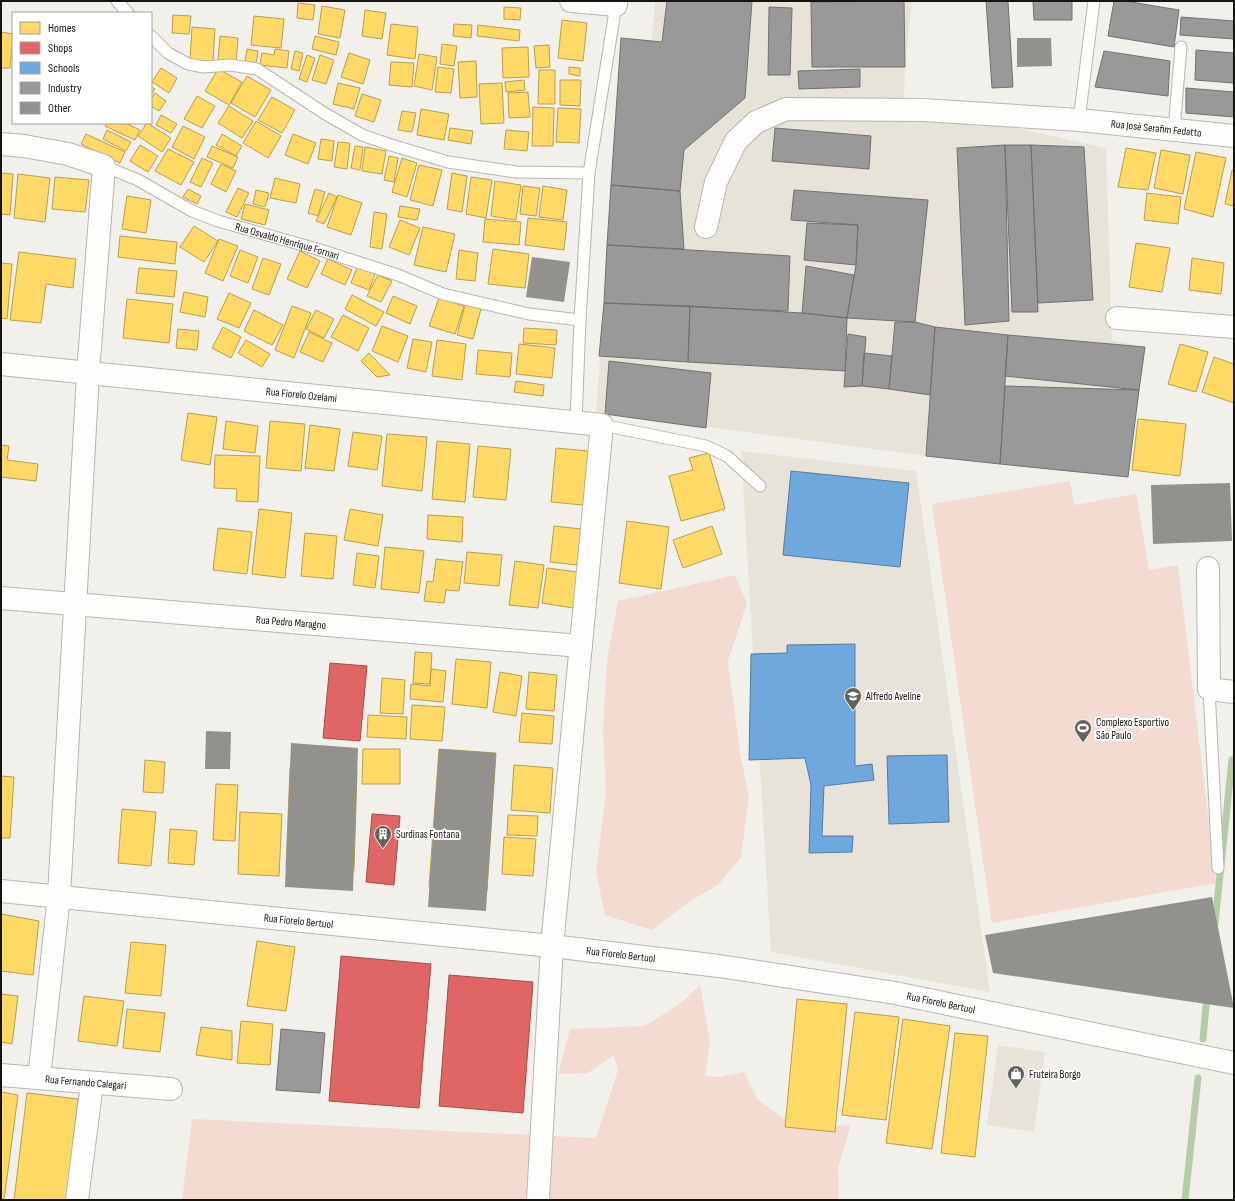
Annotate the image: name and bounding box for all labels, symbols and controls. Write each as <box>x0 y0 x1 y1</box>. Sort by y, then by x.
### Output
legend <box>12 12 152 124</box>
text: Homes <box>48 21 76 36</box>
text: Shops <box>48 41 73 56</box>
text: Schools <box>48 61 80 76</box>
text: Industry <box>48 81 82 96</box>
text: Other <box>48 101 72 116</box>
street label: Rua José Serafim Fedatto <box>1110 117 1203 139</box>
street label: Rua Osvaldo Henrique Fornari <box>234 220 341 262</box>
street label: Rua Fiorelo Ozelami <box>265 384 338 405</box>
street label: Rua Pedro Maragno <box>255 613 327 631</box>
school or university icon: Alfredo Aveline <box>843 686 863 711</box>
place label: Alfredo Aveline <box>865 690 921 703</box>
place label: Complexo Esportivo São Paulo <box>1096 716 1170 742</box>
sports icon: Complexo Esportivo São Paulo <box>1073 718 1093 743</box>
building icon: Surdinas Fontana <box>373 824 393 849</box>
place label: Surdinas Fontana <box>396 828 459 841</box>
street label: Rua Fiorelo Bertuol <box>263 911 334 931</box>
street label: Rua Fiorelo Bertuol <box>585 944 656 965</box>
street label: Rua Fiorelo Bertuol <box>906 989 976 1016</box>
shop icon: Fruteira Borgo <box>1006 1064 1026 1089</box>
place label: Fruteira Borgo <box>1029 1068 1081 1081</box>
street label: Rua Fernando Calegari <box>45 1072 127 1092</box>

